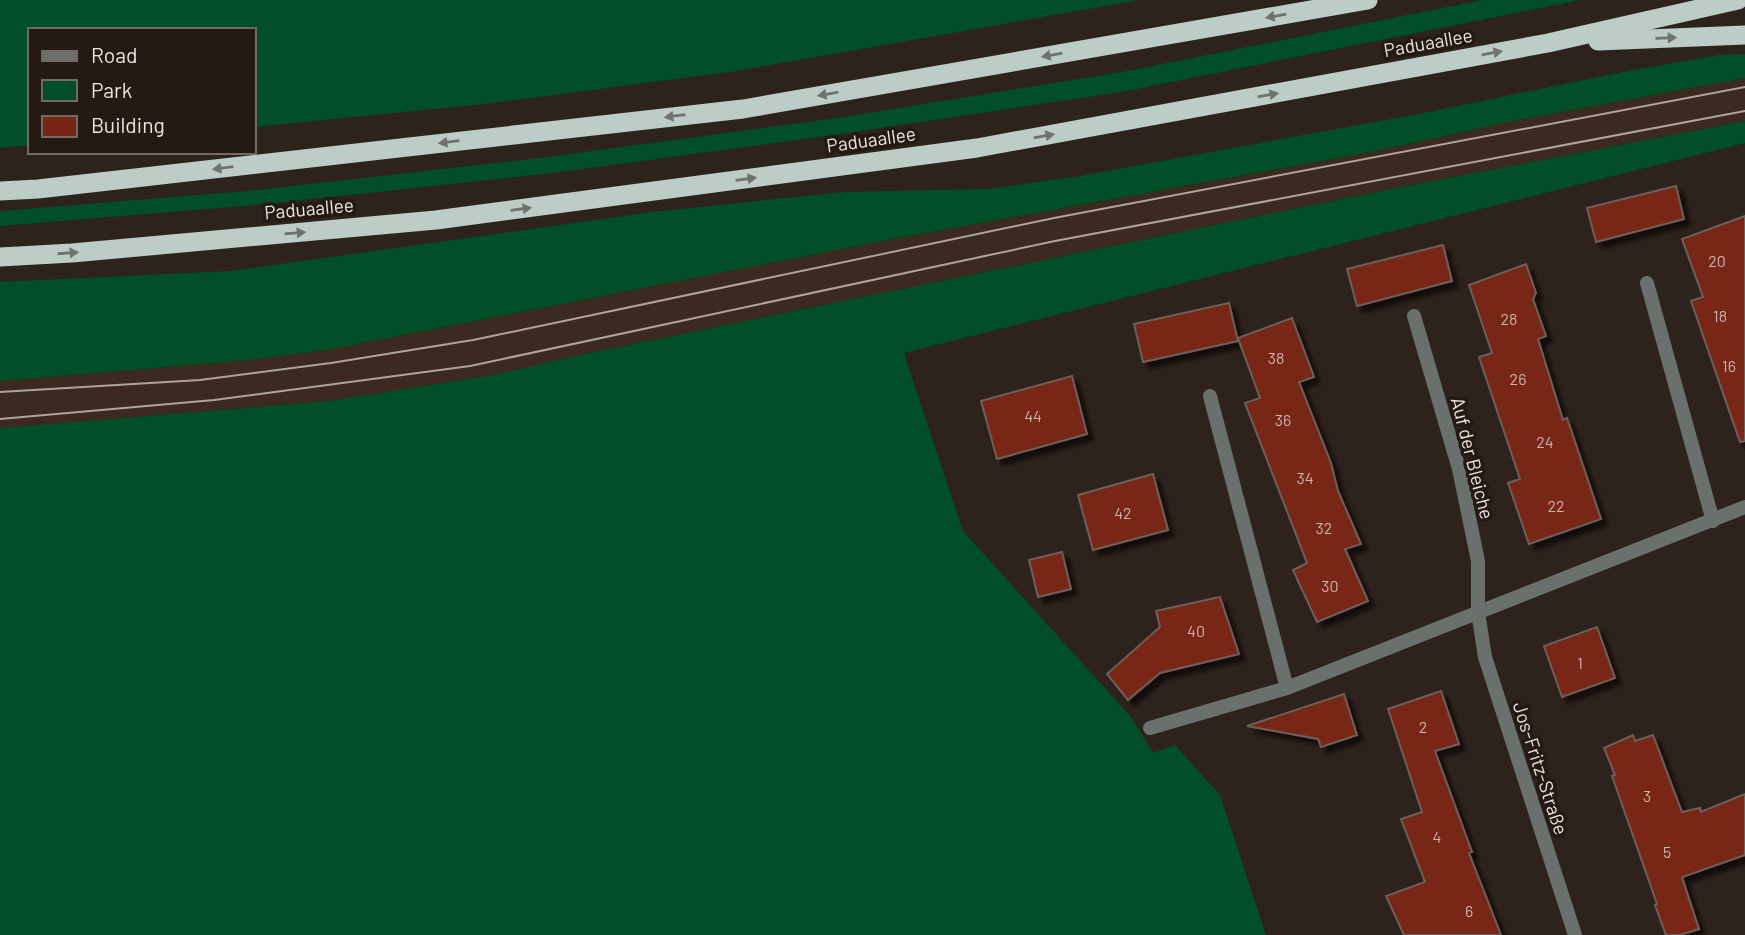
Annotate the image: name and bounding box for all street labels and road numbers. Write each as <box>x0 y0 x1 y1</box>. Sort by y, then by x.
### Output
street label: Paduaallee <box>1382 23 1474 61</box>
street label: Paduaallee <box>825 121 917 157</box>
street label: Paduaallee <box>263 193 355 223</box>
street label: Auf der Bleiche <box>1447 395 1499 521</box>
street label: Jos-Fritz-Straße <box>1509 699 1573 837</box>

